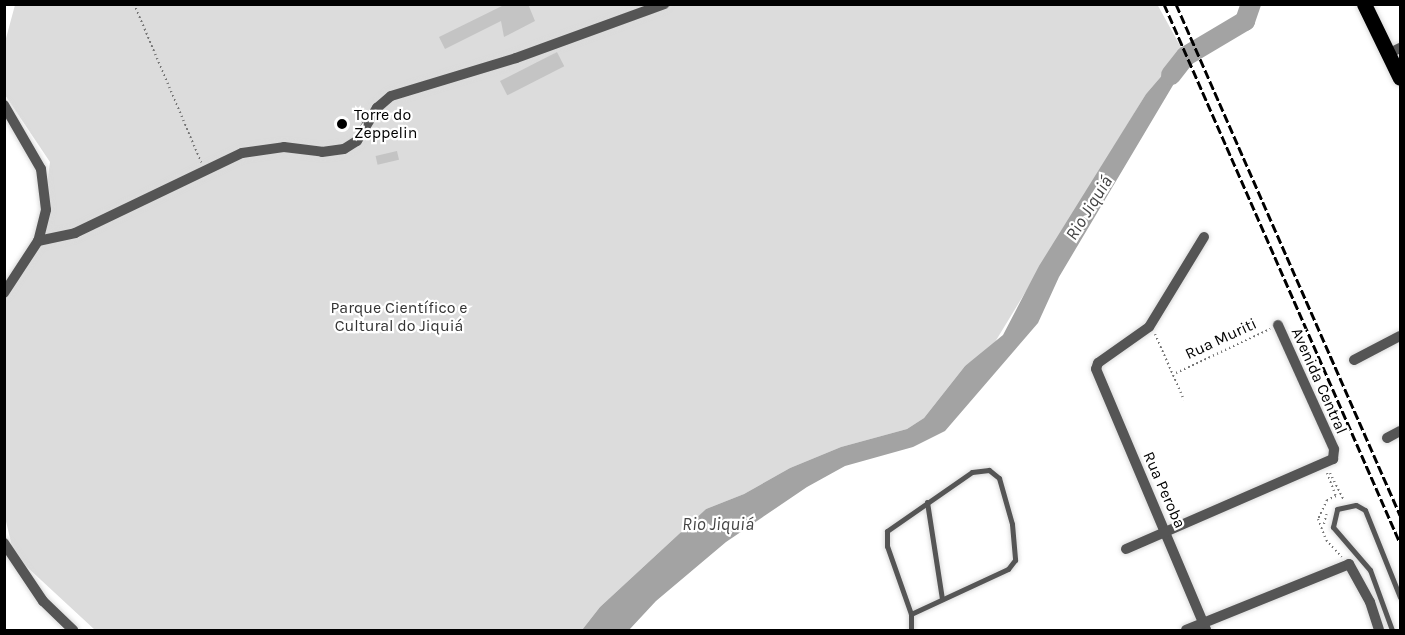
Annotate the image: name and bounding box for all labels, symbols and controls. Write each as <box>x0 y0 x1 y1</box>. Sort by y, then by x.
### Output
place label: Torre do Zeppelin <box>354 105 418 143</box>
marker: Torre do Zeppelin <box>335 117 349 131</box>
water label: Rio Jiquiá <box>1061 172 1117 244</box>
park label: Parque Científico e Cultural do Jiquiá <box>330 298 468 336</box>
street label: Rua Muriti <box>1182 314 1260 364</box>
street label: Avenida Central <box>1287 325 1351 437</box>
street label: Rua Peroba <box>1139 449 1189 531</box>
water label: Rio Jiquiá <box>682 513 754 535</box>

